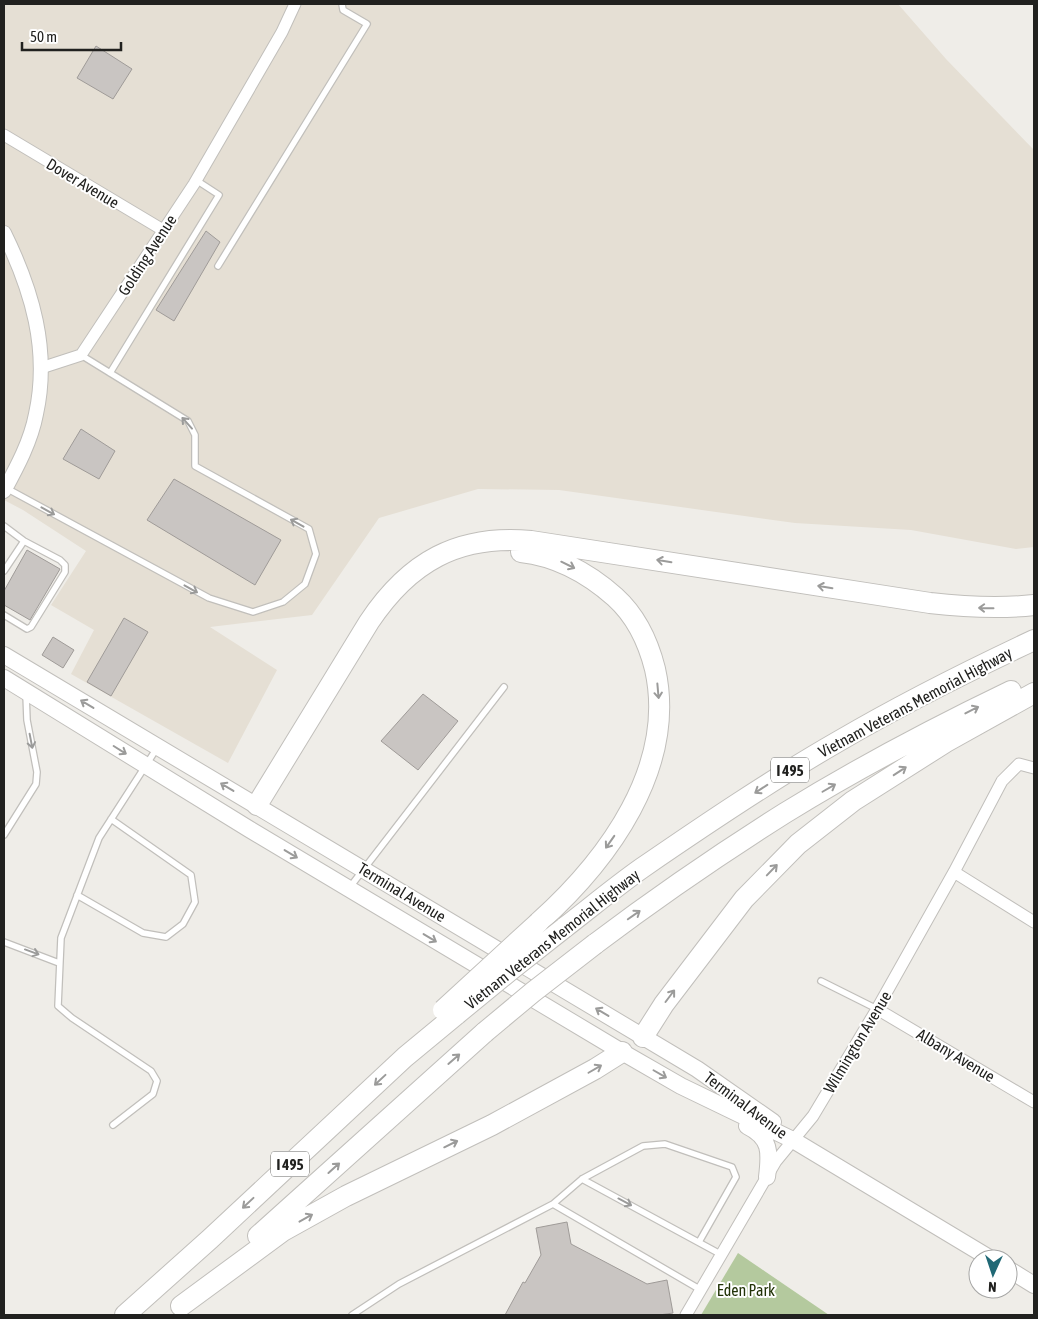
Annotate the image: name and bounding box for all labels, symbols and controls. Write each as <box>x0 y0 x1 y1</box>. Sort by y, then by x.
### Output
scale bar <box>22 20 121 52</box>
text: 50 m <box>30 28 57 45</box>
street label: Dover Avenue <box>44 154 122 212</box>
street label: Golding Avenue <box>114 211 181 299</box>
one-way arrow <box>181 417 192 430</box>
one-way arrow <box>41 506 56 516</box>
one-way arrow <box>290 517 304 527</box>
one-way arrow <box>656 556 672 566</box>
one-way arrow <box>560 561 575 570</box>
one-way arrow <box>817 581 833 591</box>
one-way arrow <box>183 585 198 594</box>
one-way arrow <box>978 603 994 612</box>
street label: Vietnam Veterans Memorial Highway <box>815 643 1016 762</box>
one-way arrow <box>653 683 663 699</box>
one-way arrow <box>80 699 94 709</box>
one-way arrow <box>964 705 979 715</box>
one-way arrow <box>27 732 37 748</box>
one-way arrow <box>112 745 126 755</box>
road number: I 495 <box>771 758 809 782</box>
one-way arrow <box>893 766 907 776</box>
one-way arrow <box>220 782 234 792</box>
one-way arrow <box>821 782 835 792</box>
one-way arrow <box>754 784 768 794</box>
one-way arrow <box>605 835 615 849</box>
one-way arrow <box>283 849 297 859</box>
street label: Terminal Avenue <box>355 859 449 925</box>
one-way arrow <box>766 864 778 876</box>
street label: Vietnam Veterans Memorial Highway <box>461 865 644 1014</box>
one-way arrow <box>627 910 641 920</box>
one-way arrow <box>422 933 436 943</box>
one-way arrow <box>23 948 39 957</box>
street label: Wilmington Avenue <box>820 988 895 1097</box>
one-way arrow <box>665 989 675 1003</box>
one-way arrow <box>595 1007 609 1017</box>
street label: Albany Avenue <box>913 1025 998 1086</box>
one-way arrow <box>448 1053 461 1065</box>
one-way arrow <box>587 1063 602 1073</box>
street label: Terminal Avenue <box>701 1068 791 1142</box>
one-way arrow <box>652 1070 667 1079</box>
one-way arrow <box>374 1074 387 1086</box>
one-way arrow <box>443 1139 458 1149</box>
road number: I 495 <box>271 1152 309 1176</box>
one-way arrow <box>327 1162 340 1174</box>
one-way arrow <box>242 1197 255 1209</box>
one-way arrow <box>617 1197 632 1207</box>
one-way arrow <box>299 1212 313 1222</box>
north arrow <box>968 1249 1018 1299</box>
text: N <box>988 1279 997 1295</box>
park label: Eden Park <box>717 1281 775 1299</box>

